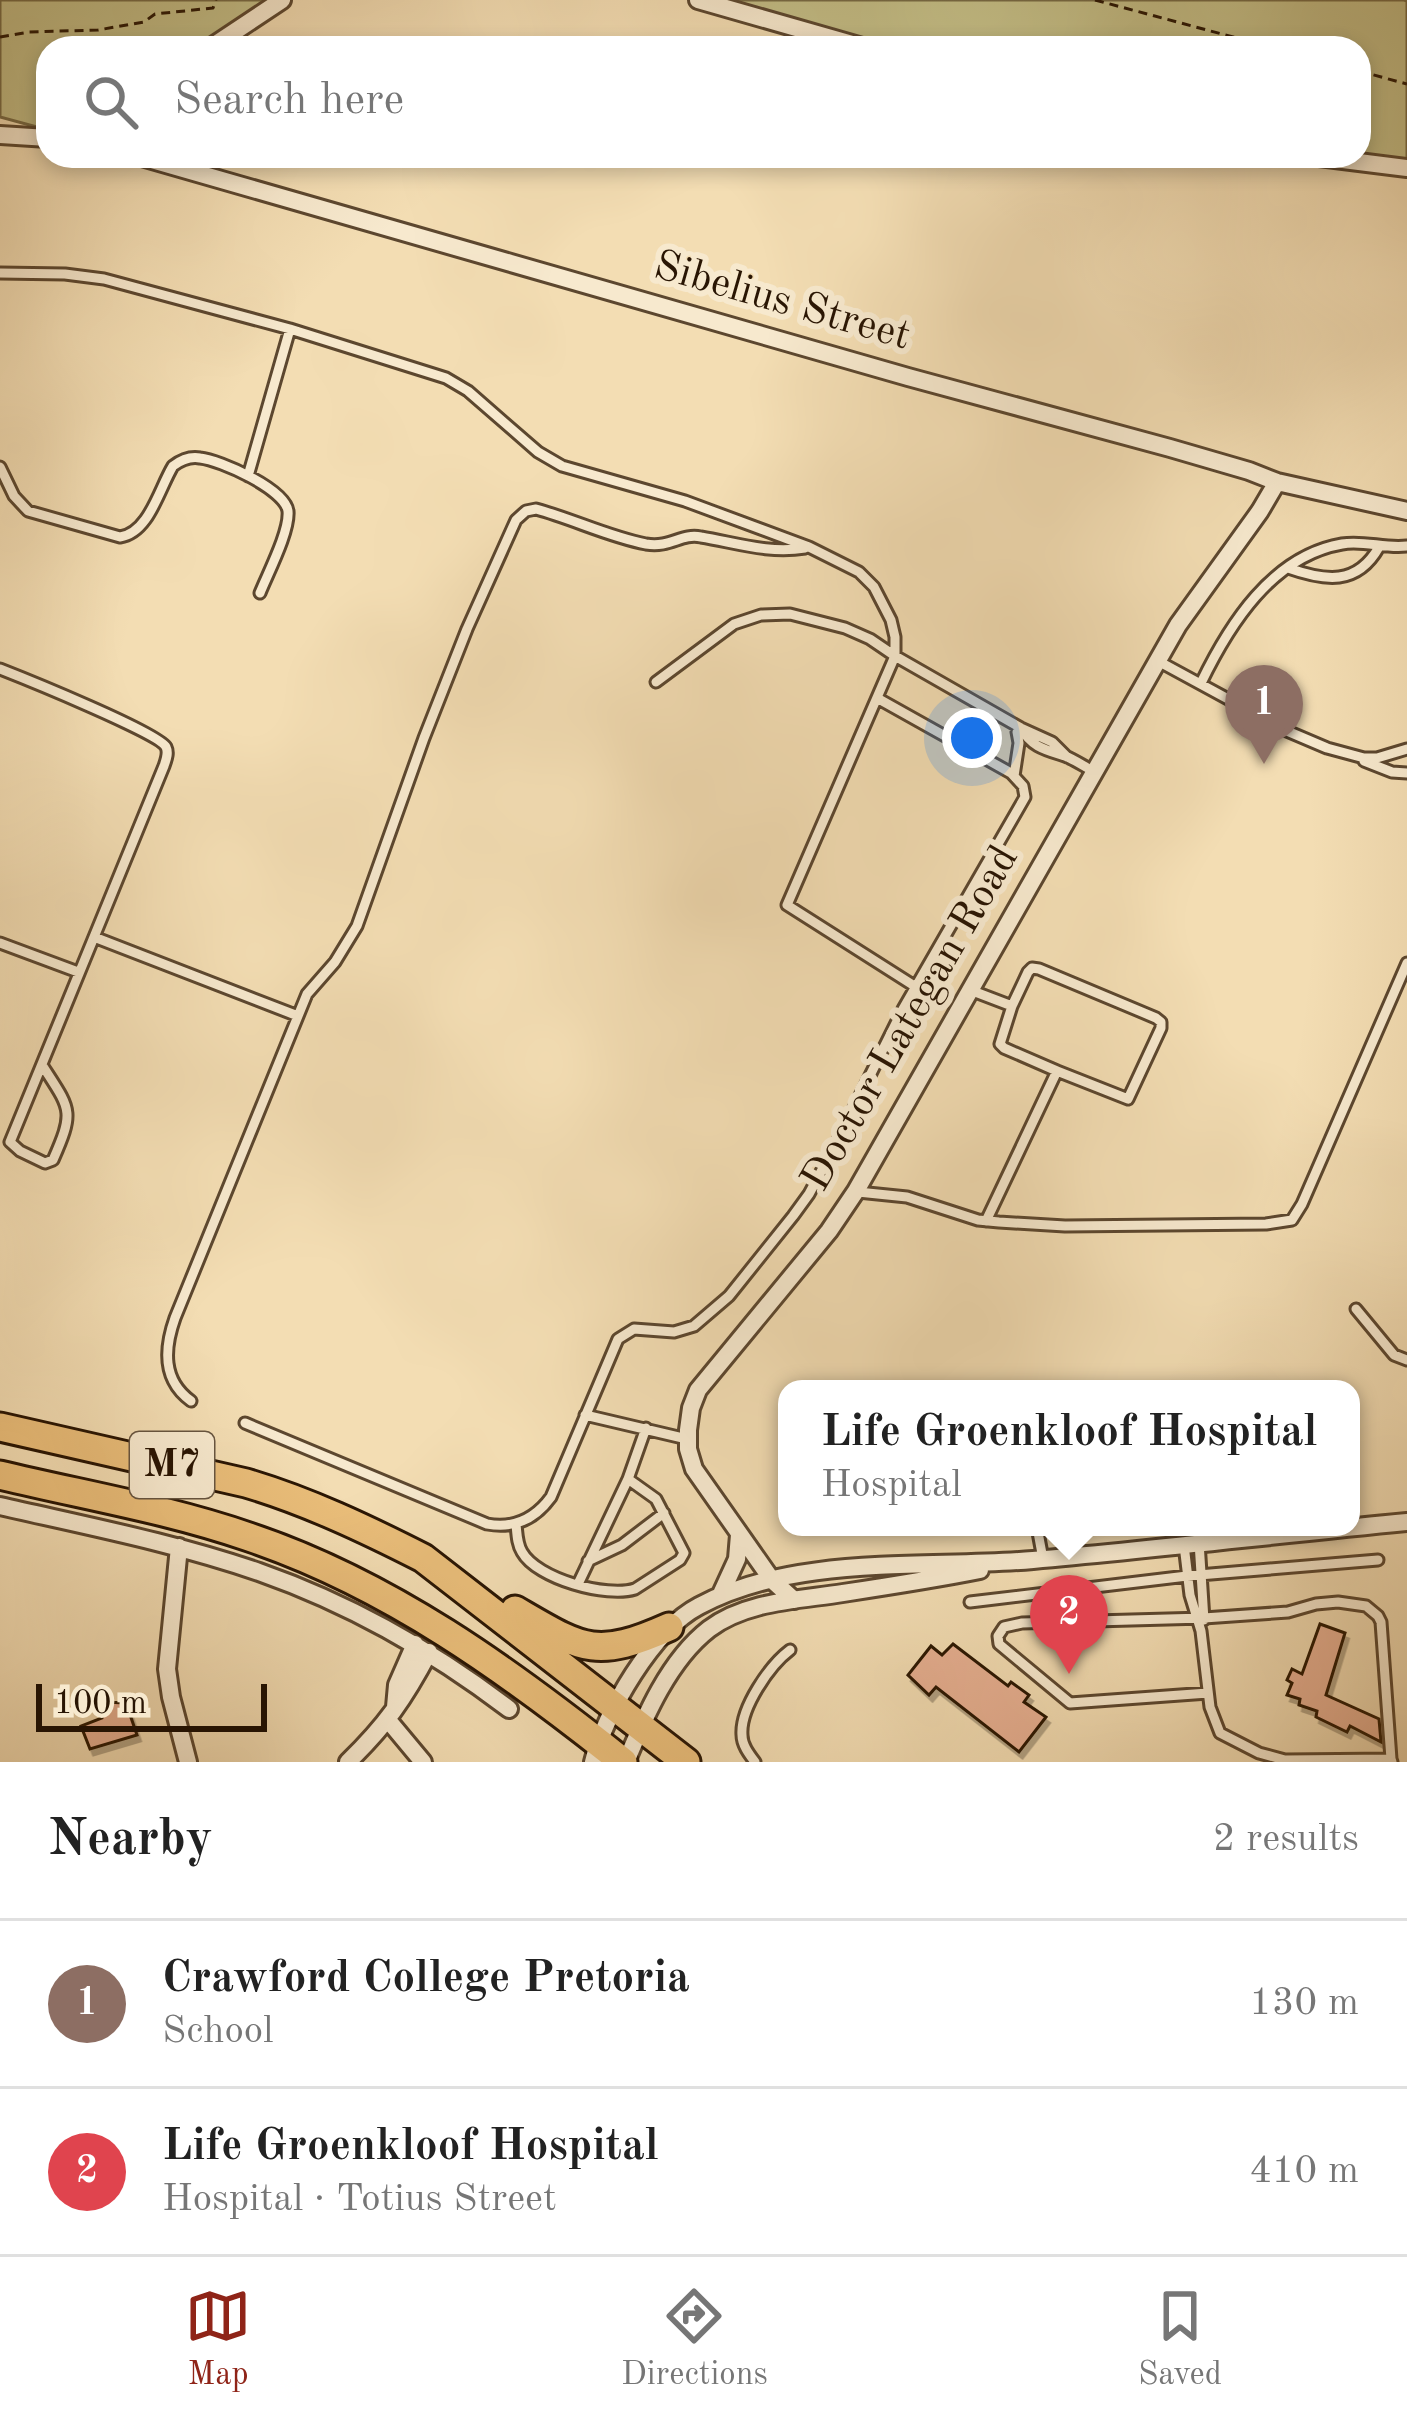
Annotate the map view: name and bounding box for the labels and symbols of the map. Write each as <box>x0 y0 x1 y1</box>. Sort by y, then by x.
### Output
street label: Sibelius Street <box>649 245 915 359</box>
pin: 1 <box>1225 665 1303 764</box>
your location <box>942 708 1002 768</box>
street label: Doctor Lategan Road <box>795 839 1027 1199</box>
road number: M7 <box>130 1432 214 1498</box>
pin: 2 <box>1030 1575 1108 1674</box>
scale bar <box>36 1678 267 1731</box>

